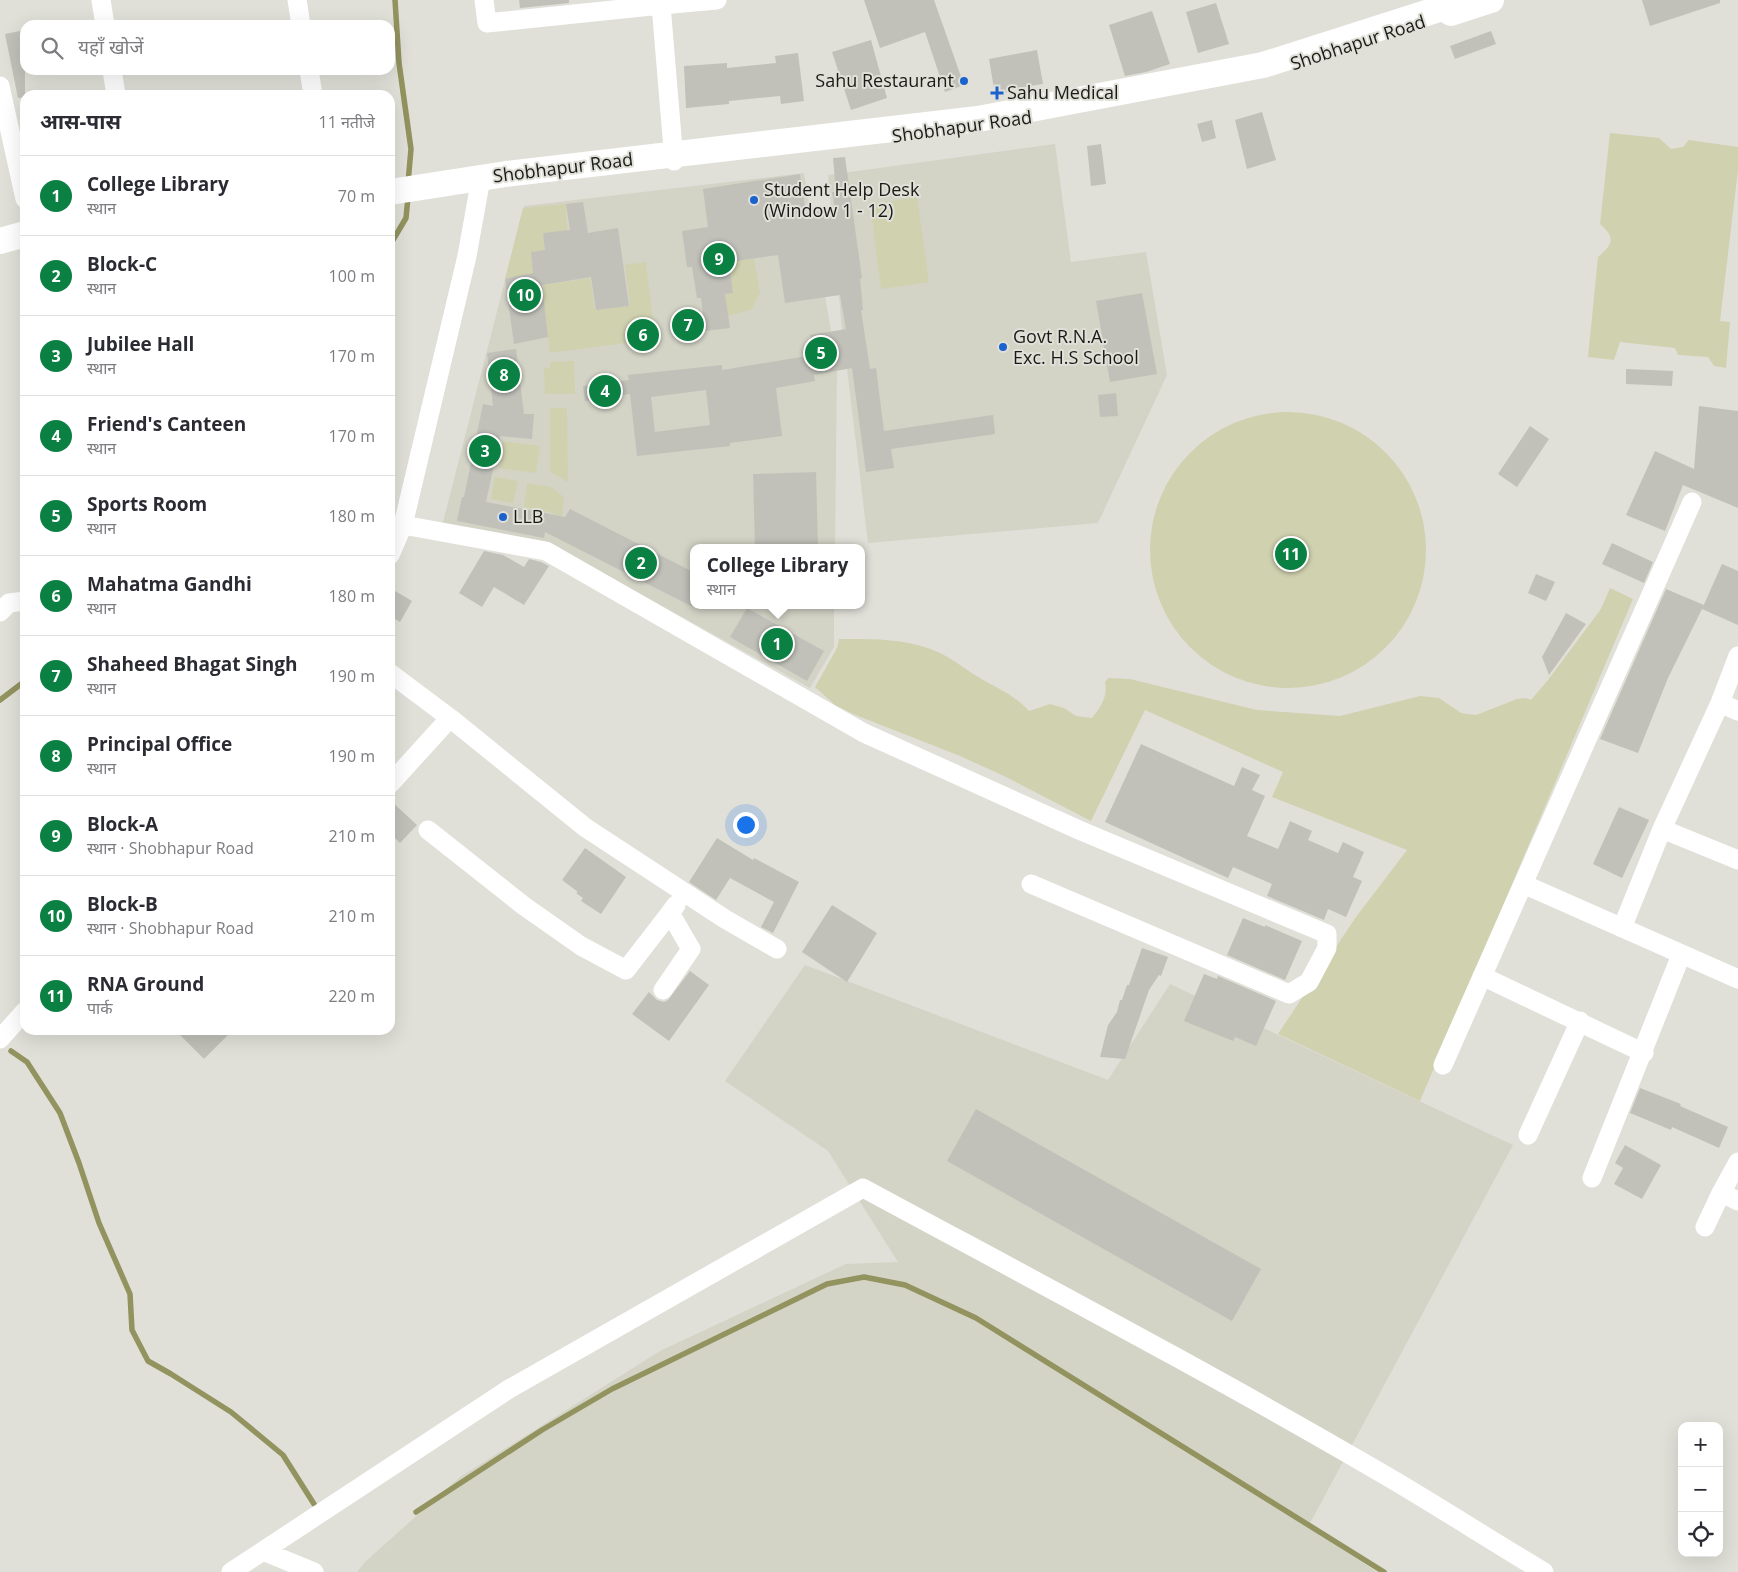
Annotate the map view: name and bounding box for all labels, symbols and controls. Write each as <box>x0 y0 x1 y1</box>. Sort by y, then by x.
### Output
street label: Shobhapur Road <box>1287 9 1428 75</box>
search box <box>20 20 395 75</box>
icon: search <box>38 34 66 62</box>
text: यहाँ खोजें <box>78 34 144 60</box>
place label: Sahu Restaurant <box>815 68 954 92</box>
marker: Sahu Restaurant <box>958 75 970 87</box>
place label: Sahu Medical <box>1007 80 1119 104</box>
marker: Sahu Medical <box>991 87 1003 99</box>
street label: Shobhapur Road <box>890 104 1033 148</box>
text: आस-पास <box>40 107 121 135</box>
text: 11 नतीजे <box>319 111 375 133</box>
street label: Shobhapur Road <box>492 147 634 187</box>
text: College Library <box>87 171 229 197</box>
place label: Student Help Desk (Window 1 - 12) <box>764 177 920 222</box>
text: 1 <box>51 185 61 207</box>
text: 70 m <box>338 185 375 207</box>
marker: Student Help Desk (Window 1 - 12) <box>748 194 760 206</box>
text: स्थान <box>87 197 116 219</box>
pin: 9 <box>703 240 735 278</box>
text: Block-C <box>87 251 157 277</box>
text: 2 <box>51 265 61 287</box>
text: 100 m <box>329 265 375 287</box>
pin: 10 <box>509 276 541 314</box>
text: स्थान <box>87 277 116 299</box>
pin: 7 <box>672 306 704 344</box>
pin: 6 <box>627 316 659 354</box>
place label: Govt R.N.A. Exc. H.S School <box>1013 324 1139 369</box>
text: Jubilee Hall <box>87 331 194 357</box>
pin: 5 <box>805 334 837 372</box>
marker: Govt R.N.A. Exc. H.S School <box>997 341 1009 353</box>
text: 3 <box>51 345 61 367</box>
text: 170 m <box>329 345 375 367</box>
pin: 8 <box>488 356 520 394</box>
text: स्थान <box>87 357 116 379</box>
pin: 4 <box>589 372 621 410</box>
text: Friend's Canteen <box>87 411 246 437</box>
text: 4 <box>51 425 61 447</box>
text: 170 m <box>329 425 375 447</box>
pin: 3 <box>469 432 501 470</box>
text: स्थान <box>87 437 116 459</box>
text: Sports Room <box>87 491 207 517</box>
place label: LLB <box>513 504 543 528</box>
text: 5 <box>51 505 61 527</box>
text: 180 m <box>329 505 375 527</box>
marker: LLB <box>497 511 509 523</box>
text: स्थान <box>87 517 116 539</box>
pin: 11 <box>1275 535 1307 573</box>
pin: 2 <box>625 544 657 582</box>
popup <box>690 544 865 609</box>
text: College Library <box>707 552 848 578</box>
text: Mahatma Gandhi <box>87 571 252 597</box>
text: स्थान <box>707 578 736 600</box>
text: 6 <box>51 585 61 607</box>
text: 180 m <box>329 585 375 607</box>
text: स्थान <box>87 597 116 619</box>
pin: 1 <box>761 625 793 663</box>
text: Shaheed Bhagat Singh <box>87 651 297 677</box>
text: 7 <box>51 665 61 687</box>
text: 190 m <box>329 665 375 687</box>
text: स्थान <box>87 677 116 699</box>
text: Principal Office <box>87 731 232 757</box>
text: 8 <box>51 745 61 767</box>
text: 190 m <box>329 745 375 767</box>
text: स्थान <box>87 757 116 779</box>
text: Block-A <box>87 811 158 837</box>
your location <box>733 812 759 838</box>
text: 9 <box>51 825 61 847</box>
text: 210 m <box>329 825 375 847</box>
text: स्थान · Shobhapur Road <box>87 837 254 859</box>
text: Block-B <box>87 891 158 917</box>
text: 10 <box>47 905 65 927</box>
text: 210 m <box>329 905 375 927</box>
text: स्थान · Shobhapur Road <box>87 917 254 939</box>
text: RNA Ground <box>87 971 204 997</box>
text: 11 <box>47 985 65 1007</box>
text: 220 m <box>329 985 375 1007</box>
text: पार्क <box>87 997 113 1019</box>
map controls <box>1678 1422 1723 1557</box>
button: + <box>1678 1422 1723 1467</box>
button: − <box>1678 1467 1723 1512</box>
button: locate <box>1678 1512 1723 1557</box>

